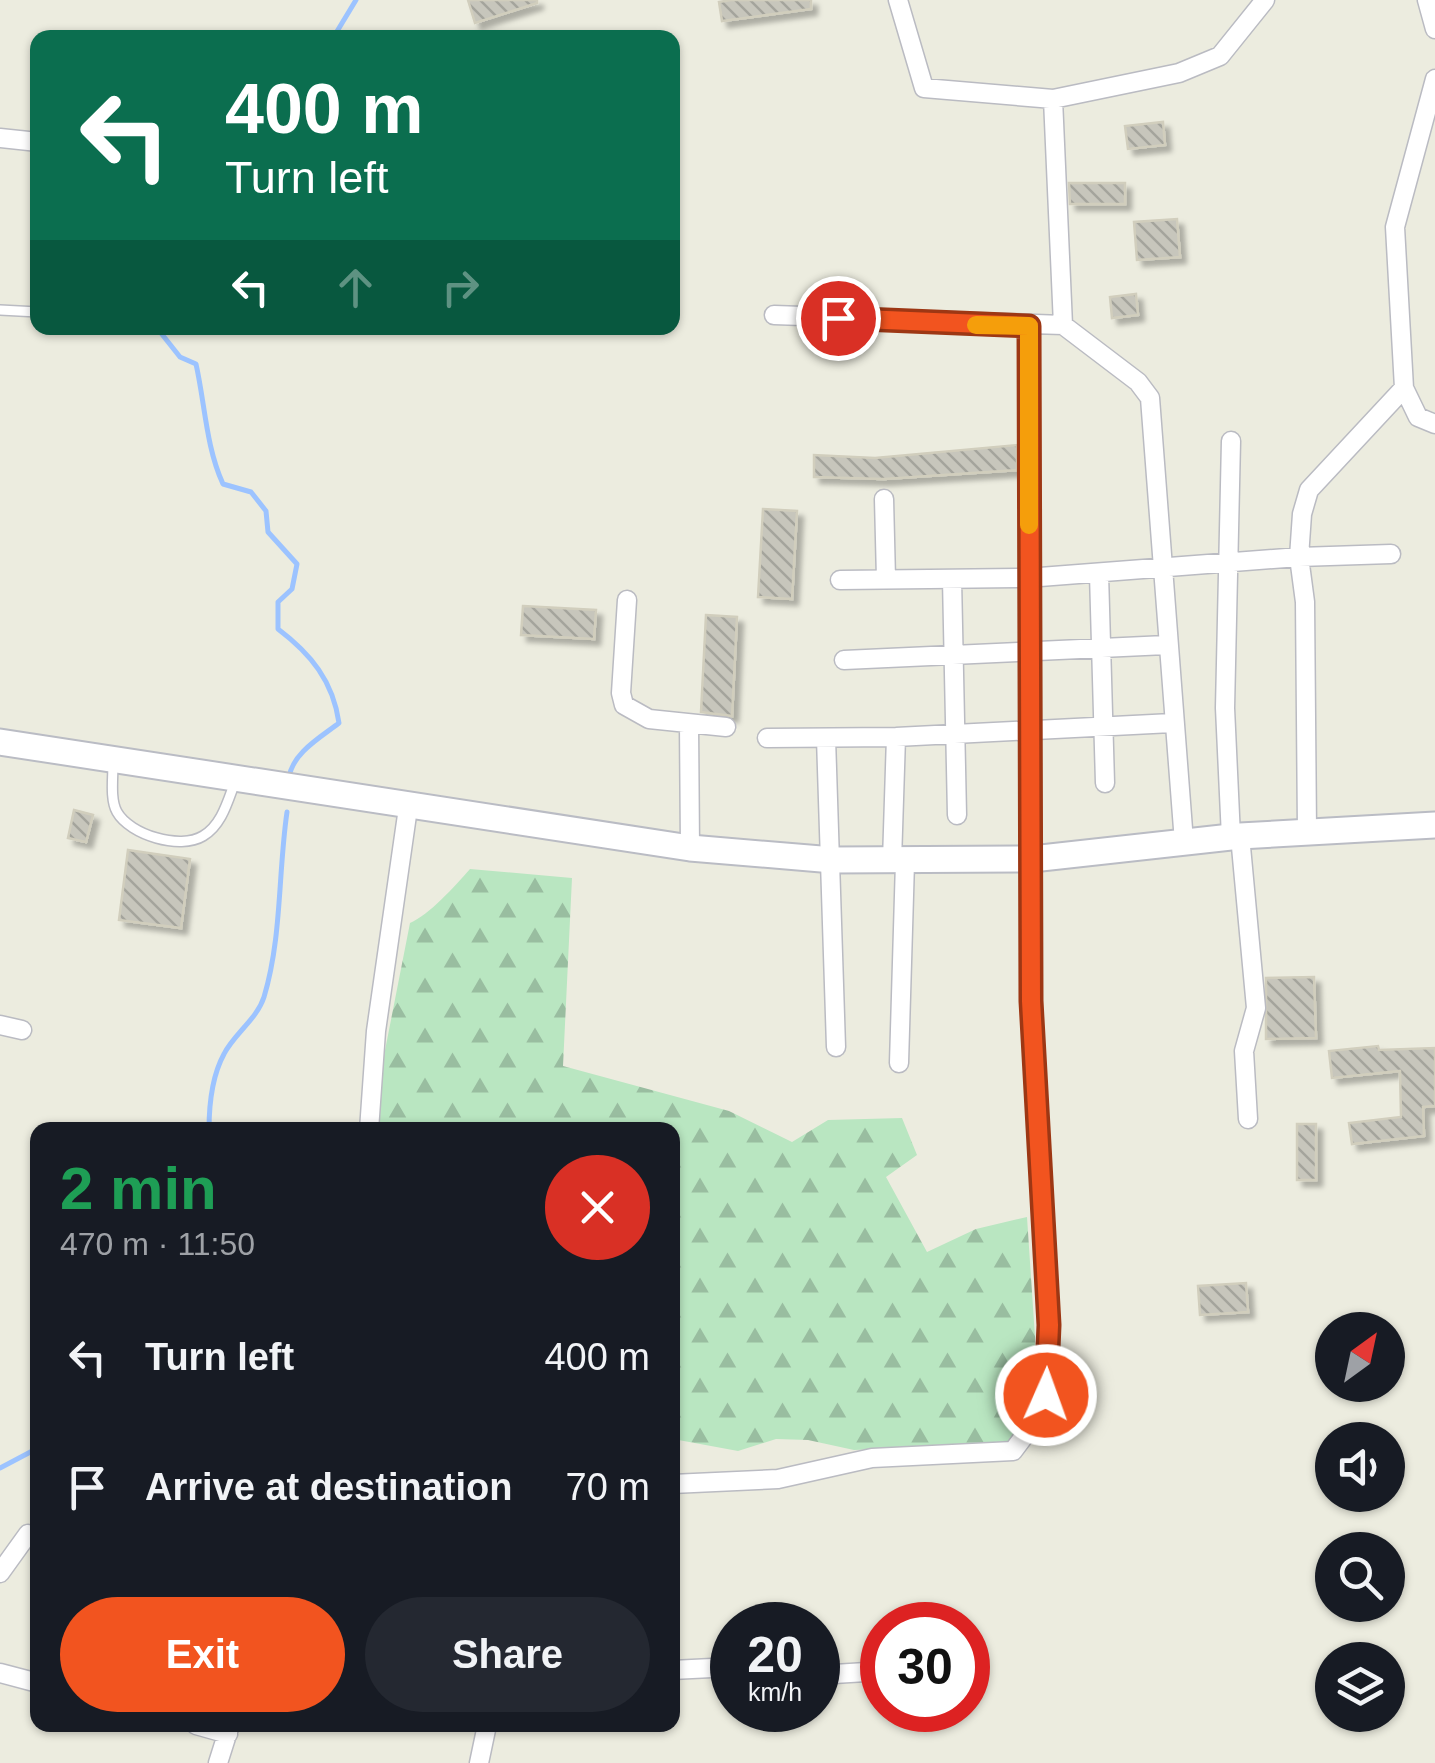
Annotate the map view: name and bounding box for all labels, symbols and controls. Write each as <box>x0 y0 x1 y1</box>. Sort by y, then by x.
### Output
icon: left <box>60 70 190 200</box>
text: 400 m <box>225 70 423 148</box>
text: Turn left <box>225 152 388 203</box>
icon: left <box>223 260 278 315</box>
icon: ahead <box>328 260 383 315</box>
icon: right <box>433 260 488 315</box>
pin <box>796 276 881 361</box>
icon: arrive <box>811 291 866 346</box>
text: 2 min <box>60 1155 217 1222</box>
button: close <box>545 1155 650 1260</box>
text: 470 m · 11:50 <box>60 1226 255 1262</box>
north arrow <box>1315 1312 1405 1402</box>
map controls <box>1315 1312 1405 1732</box>
icon: left <box>60 1330 115 1385</box>
text: Turn left <box>145 1336 294 1378</box>
text: 400 m <box>544 1336 650 1378</box>
position arrow <box>994 1343 1098 1447</box>
button: sound <box>1315 1422 1405 1512</box>
icon: arrive <box>60 1460 115 1515</box>
text: Arrive at destination <box>145 1466 512 1508</box>
text: 70 m <box>566 1466 650 1508</box>
button: search <box>1315 1532 1405 1622</box>
button: Exit <box>60 1597 345 1712</box>
button: Share <box>365 1597 650 1712</box>
speed limit sign: 30 <box>860 1602 990 1732</box>
text: 20 <box>747 1627 803 1683</box>
button: layers <box>1315 1642 1405 1732</box>
text: km/h <box>748 1678 802 1706</box>

